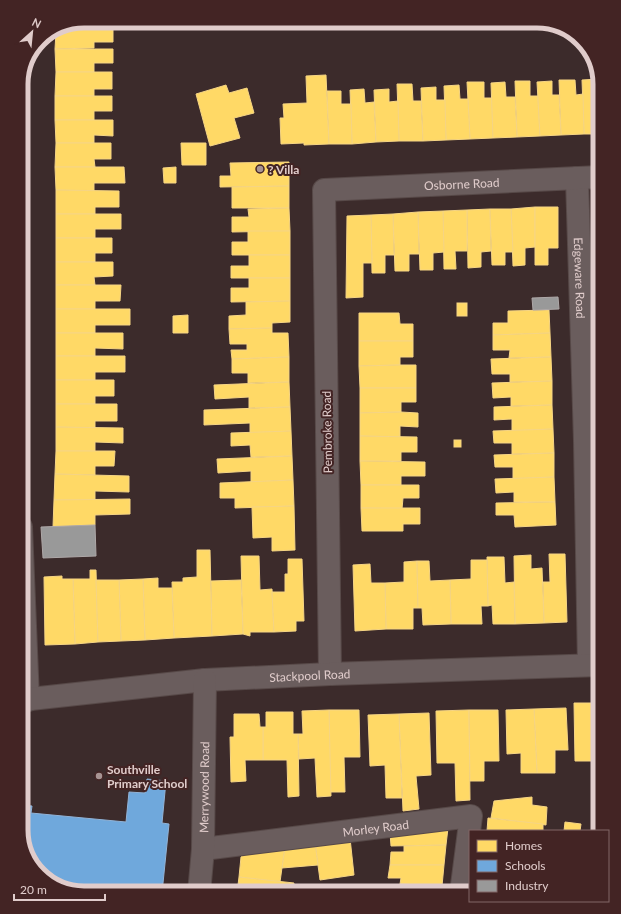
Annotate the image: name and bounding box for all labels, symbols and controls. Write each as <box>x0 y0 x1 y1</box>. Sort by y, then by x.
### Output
north arrow <box>12 12 52 52</box>
text: N <box>30 15 43 30</box>
place label: ? Villa <box>268 162 299 177</box>
marker: ? Villa <box>255 164 265 174</box>
street label: Osborne Road <box>424 174 500 193</box>
street label: Edgeware Road <box>571 237 589 319</box>
street label: Pembroke Road <box>319 391 335 473</box>
street label: Stackpool Road <box>269 666 351 684</box>
street label: Merrywood Road <box>196 741 212 833</box>
place label: Southville Primary School <box>107 762 187 791</box>
marker: Southville Primary School <box>94 771 104 781</box>
street label: Morley Road <box>342 816 410 839</box>
legend <box>469 830 609 902</box>
text: Homes <box>505 838 542 853</box>
text: Schools <box>505 858 546 873</box>
scale bar <box>14 876 105 902</box>
text: Industry <box>505 878 549 893</box>
text: 20 m <box>20 882 47 897</box>

